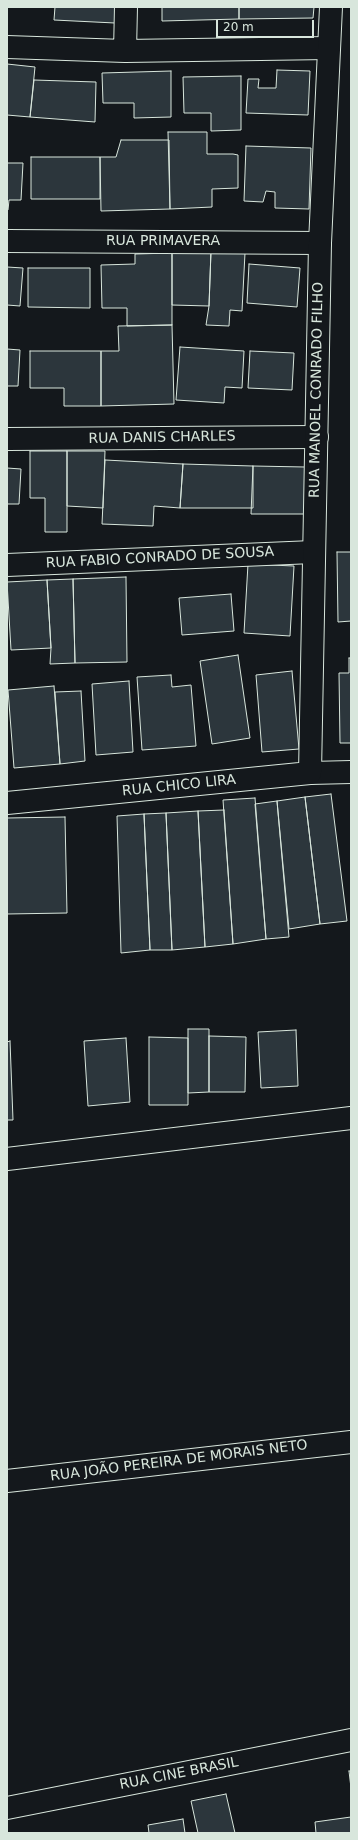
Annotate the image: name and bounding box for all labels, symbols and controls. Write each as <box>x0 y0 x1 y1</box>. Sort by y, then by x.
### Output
scale bar <box>218 12 316 38</box>
text: 20 m <box>223 20 254 34</box>
street label: RUA PRIMAVERA <box>106 233 220 249</box>
street label: RUA MANOEL CONRADO FILHO <box>307 282 327 498</box>
street label: RUA DANIS CHARLES <box>88 428 236 448</box>
street label: RUA FABIO CONRADO DE SOUSA <box>45 544 275 572</box>
street label: RUA CHICO LIRA <box>121 772 237 800</box>
street label: RUA JOÃO PEREIRA DE MORAIS NETO <box>49 1437 309 1485</box>
street label: RUA CINE BRASIL <box>118 1754 240 1794</box>

